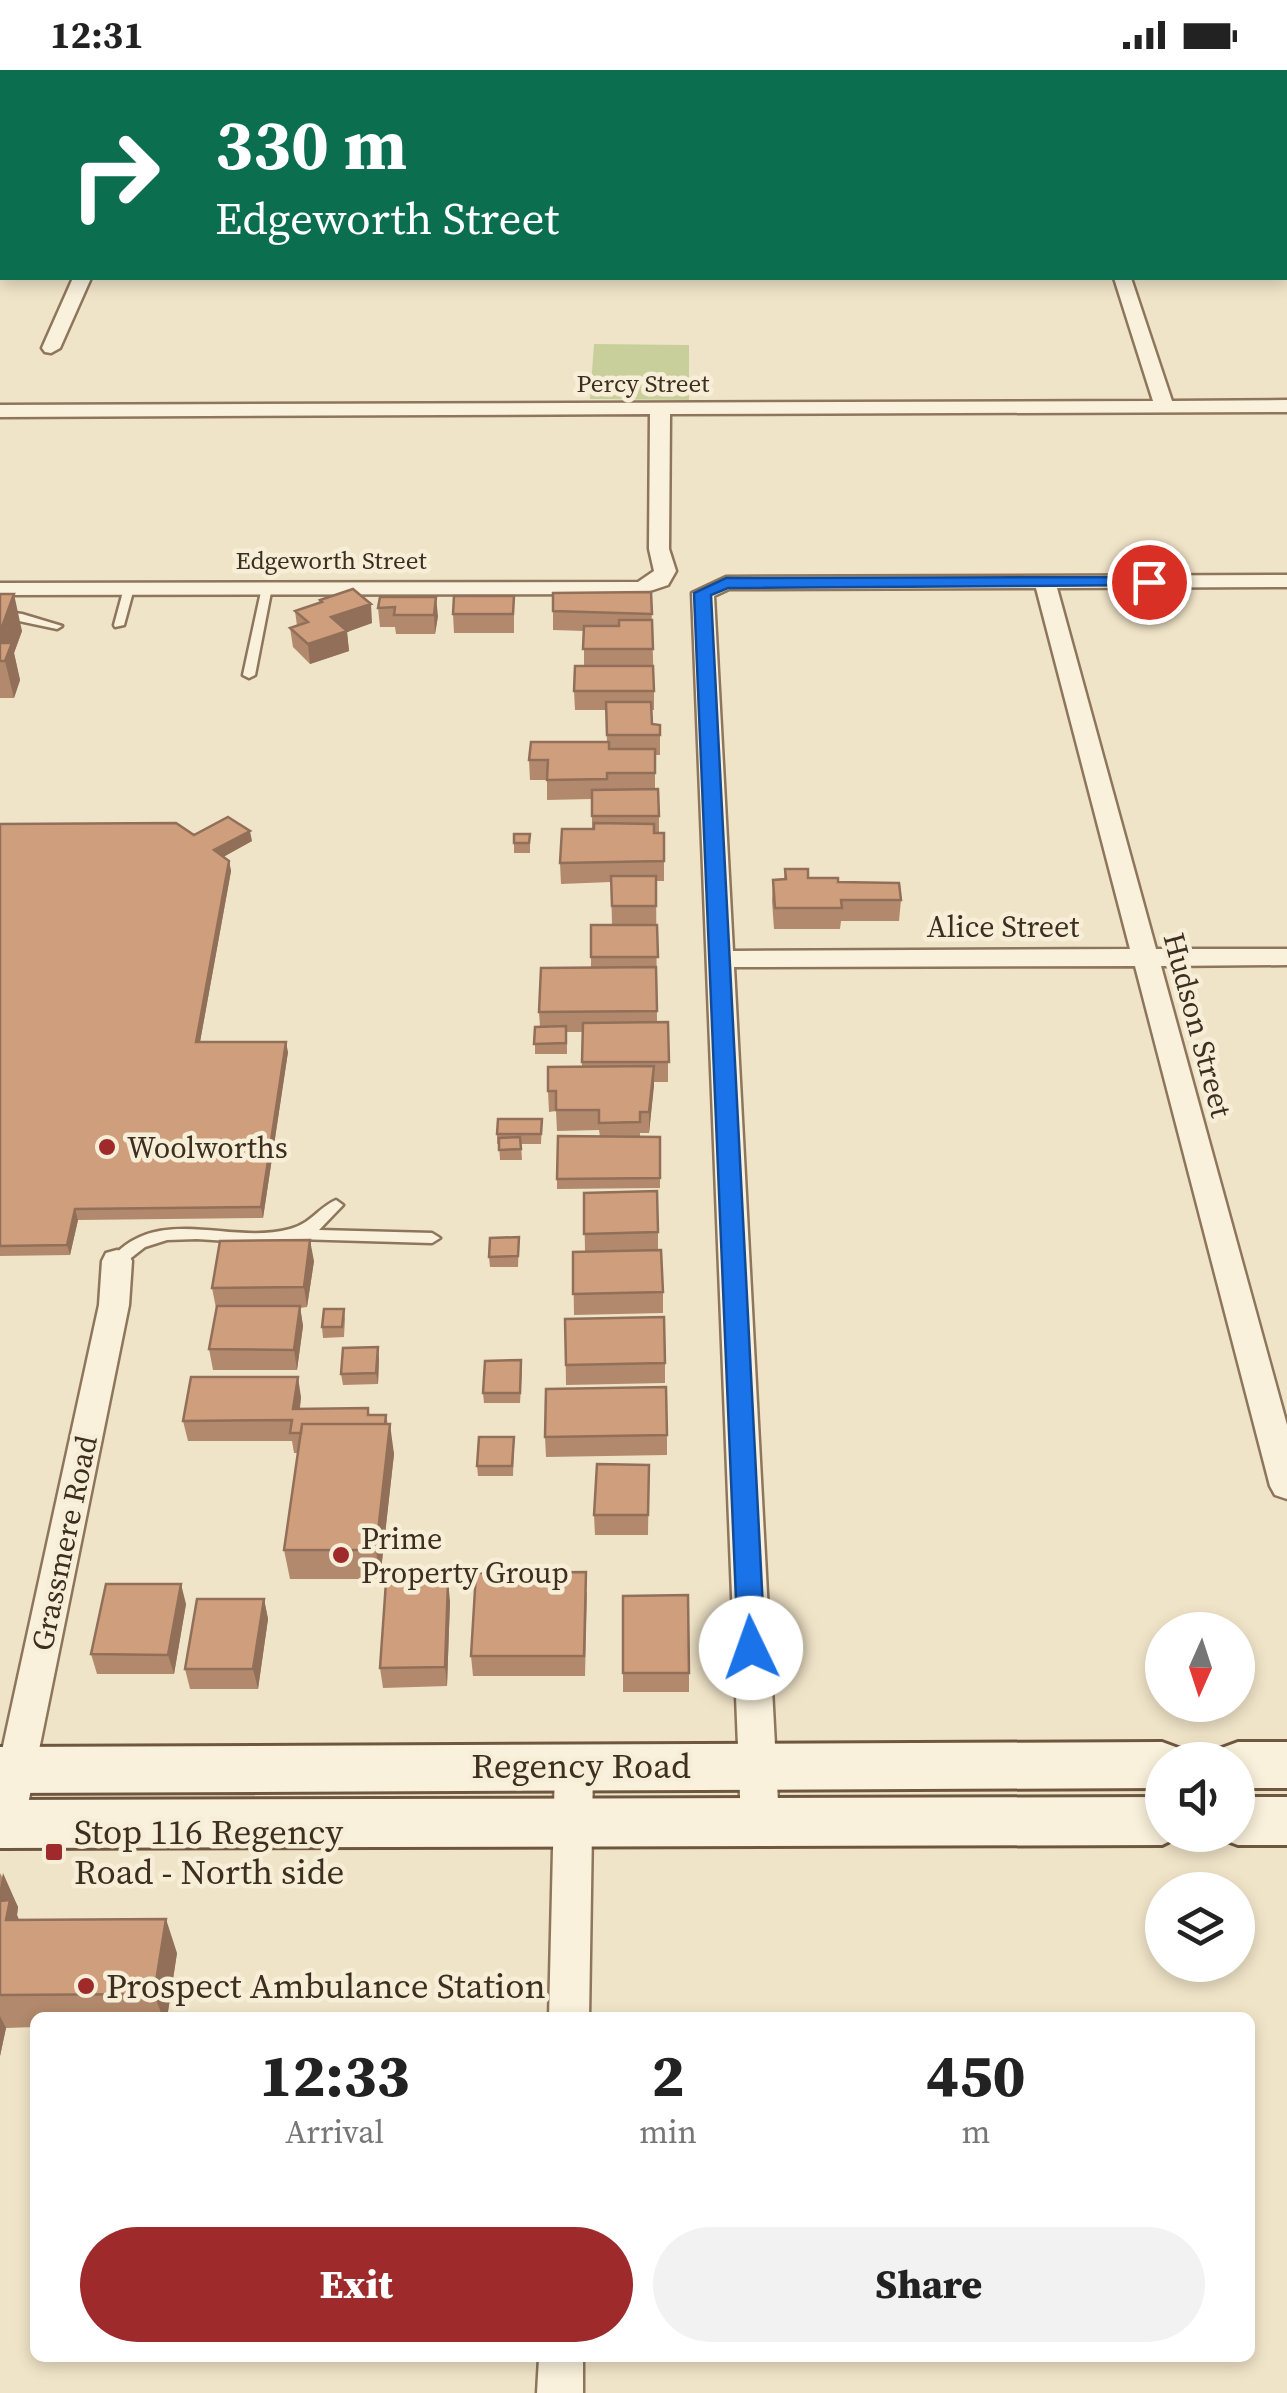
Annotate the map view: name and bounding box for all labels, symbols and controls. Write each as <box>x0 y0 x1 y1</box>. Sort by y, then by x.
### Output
text: 12:31 <box>50 9 144 61</box>
text: 330 m <box>215 96 407 192</box>
icon: right <box>50 110 180 240</box>
text: Edgeworth Street <box>215 187 559 249</box>
street label: Percy Street <box>577 366 710 400</box>
pin <box>1107 540 1192 625</box>
street label: Edgeworth Street <box>235 543 427 577</box>
icon: arrive <box>1122 555 1177 610</box>
street label: Alice Street <box>927 906 1079 947</box>
street label: Hudson Street <box>1154 928 1242 1122</box>
place label: Woolworths <box>127 1127 288 1168</box>
marker: Woolworths <box>96 1136 118 1158</box>
street label: Grassmere Road <box>21 1432 107 1654</box>
place label: Prime Property Group <box>361 1518 569 1593</box>
marker: Prime Property Group <box>330 1544 352 1566</box>
position arrow <box>699 1596 803 1700</box>
north arrow <box>1145 1612 1255 1722</box>
map controls <box>1145 1612 1255 1982</box>
street label: Regency Road <box>471 1742 691 1790</box>
button: sound <box>1145 1742 1255 1852</box>
place label: Stop 116 Regency Road - North side <box>74 1808 344 1896</box>
marker: Stop 116 Regency Road - North side <box>43 1841 65 1863</box>
button: layers <box>1145 1872 1255 1982</box>
place label: Prospect Ambulance Station <box>106 1962 546 2010</box>
marker: Prospect Ambulance Station <box>75 1975 97 1997</box>
text: 12:33 <box>259 2034 410 2116</box>
text: 2 <box>651 2034 685 2116</box>
text: 450 <box>926 2034 1026 2116</box>
text: Arrival <box>285 2110 384 2154</box>
text: min <box>639 2110 697 2154</box>
text: m <box>962 2110 990 2154</box>
button: Exit <box>80 2227 633 2342</box>
button: Share <box>653 2227 1205 2342</box>

